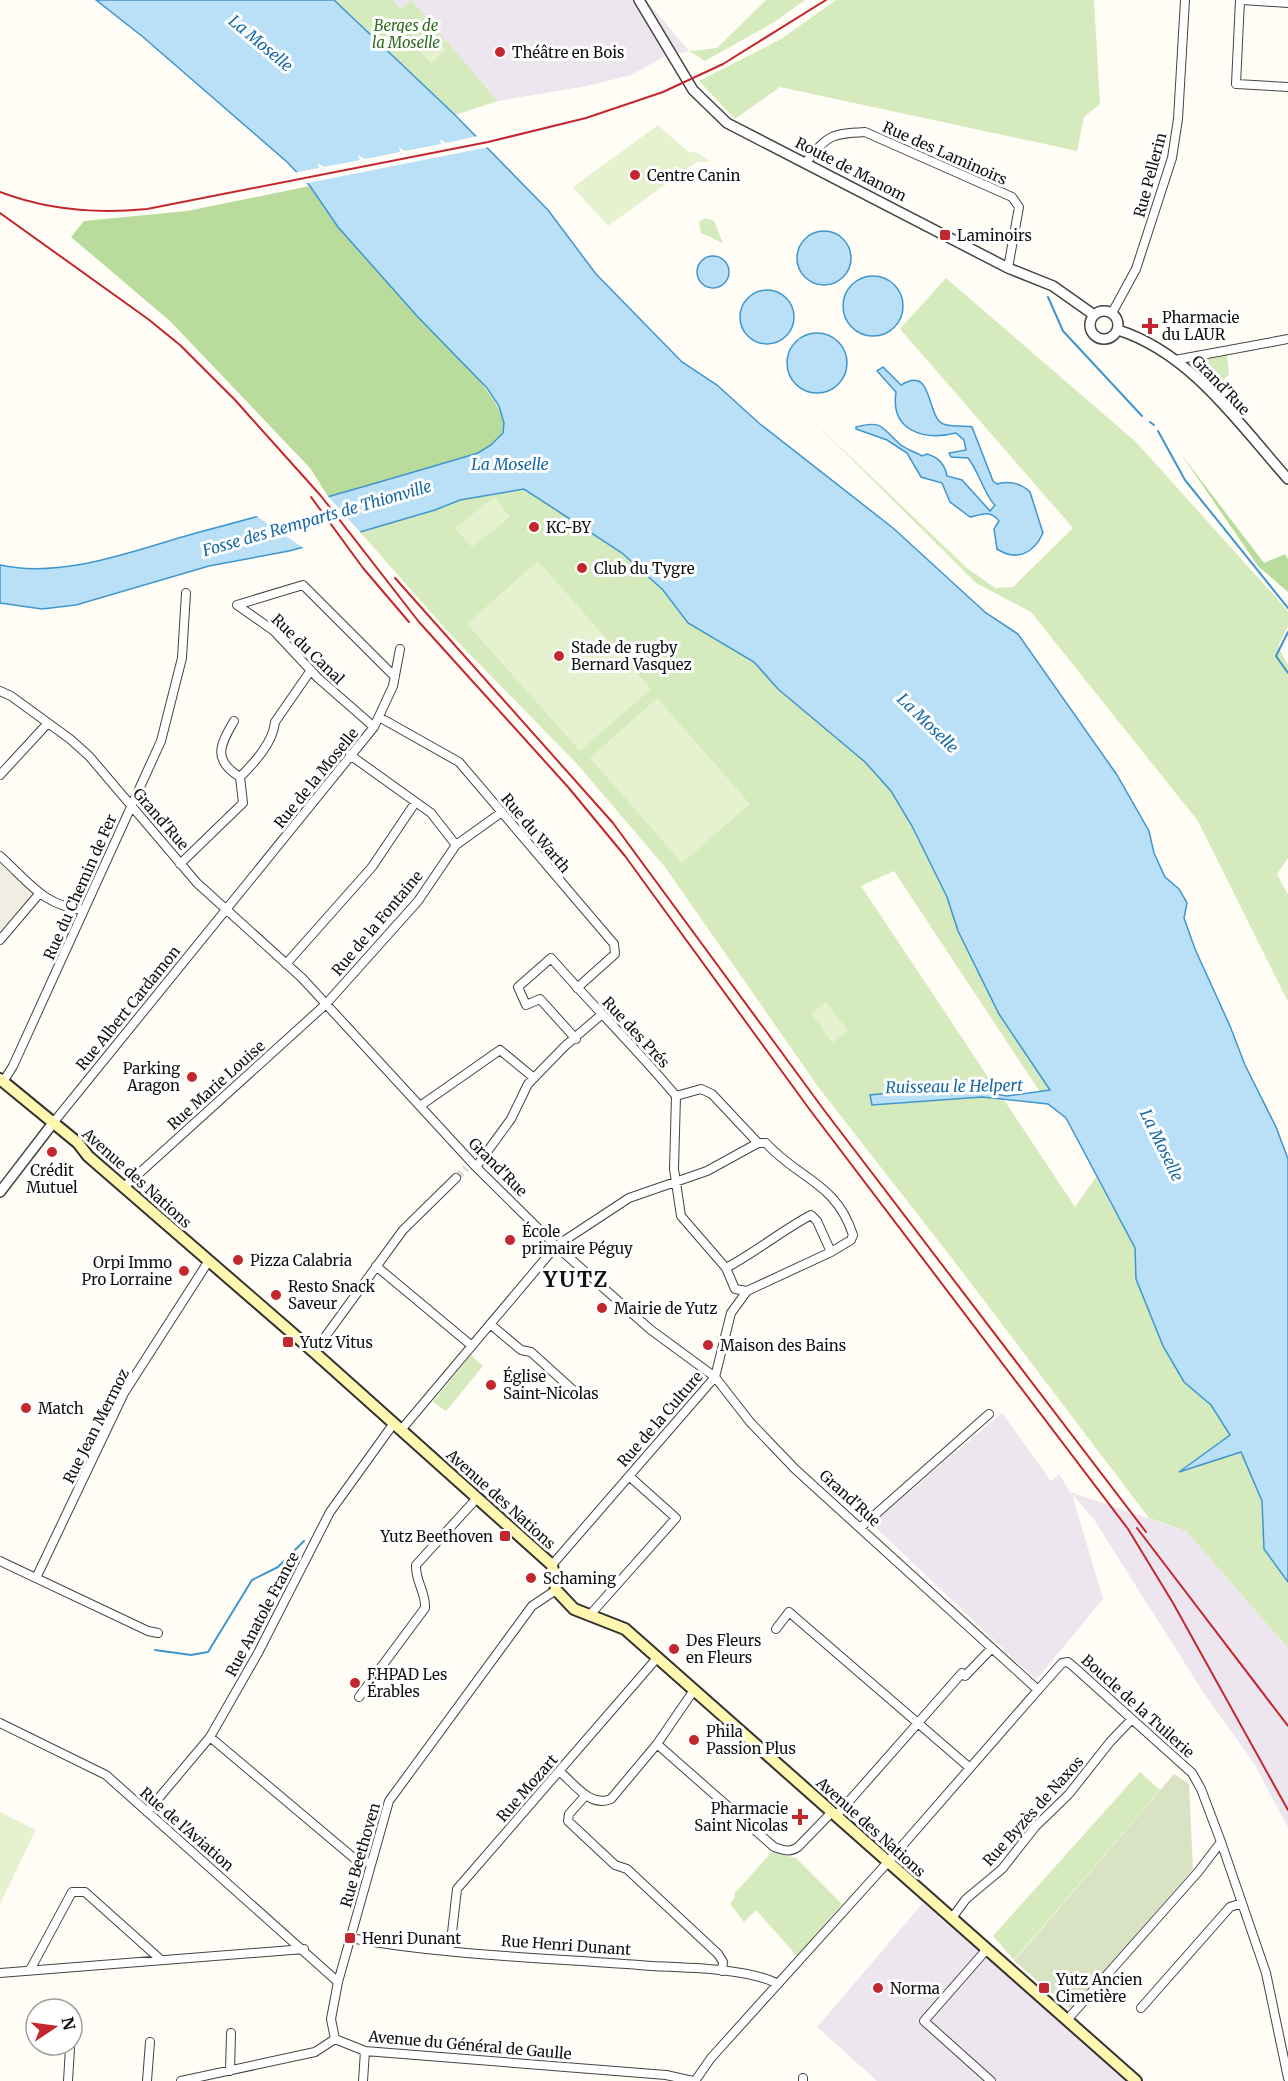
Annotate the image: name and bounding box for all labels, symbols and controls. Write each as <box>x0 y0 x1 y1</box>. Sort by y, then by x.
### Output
water label: La Moselle <box>225 10 297 76</box>
park label: Berges de la Moselle <box>372 16 440 52</box>
place label: Théâtre en Bois <box>512 43 624 62</box>
marker: Théâtre en Bois <box>493 45 507 59</box>
street label: Rue des Laminoirs <box>880 117 1010 189</box>
street label: Rue Pellerin <box>1130 131 1170 219</box>
street label: Route de Manom <box>792 133 910 205</box>
place label: Centre Canin <box>647 166 741 185</box>
marker: Centre Canin <box>628 168 642 182</box>
place label: Laminoirs <box>957 226 1032 245</box>
marker: Laminoirs <box>938 228 952 242</box>
place label: Pharmacie du LAUR <box>1162 308 1240 344</box>
marker: Pharmacie du LAUR <box>1143 319 1157 333</box>
street label: Grand'Rue <box>1188 351 1254 419</box>
water label: La Moselle <box>471 454 549 474</box>
water label: Fosse des Remparts de Thionville <box>199 476 434 561</box>
place label: KC-BY <box>546 518 592 537</box>
marker: KC-BY <box>527 520 541 534</box>
place label: Club du Tygre <box>594 559 695 578</box>
marker: Club du Tygre <box>575 561 589 575</box>
street label: Rue du Canal <box>268 610 349 689</box>
place label: Stade de rugby Bernard Vasquez <box>571 638 692 674</box>
marker: Stade de rugby Bernard Vasquez <box>552 649 566 663</box>
water label: La Moselle <box>893 689 963 757</box>
street label: Rue de la Moselle <box>270 724 362 832</box>
street label: Grand'Rue <box>129 784 193 854</box>
street label: Rue du Warth <box>497 789 575 877</box>
street label: Rue du Chemin de Fer <box>39 811 121 963</box>
street label: Rue de la Fontaine <box>327 866 427 979</box>
street label: Rue Albert Cardamon <box>72 942 184 1074</box>
street label: Rue des Prés <box>598 992 674 1072</box>
street label: Rue Marie Louise <box>163 1036 269 1134</box>
place label: Parking Aragon <box>123 1059 180 1095</box>
marker: Parking Aragon <box>185 1070 199 1084</box>
water label: Ruisseau le Helpert <box>885 1075 1023 1097</box>
water label: La Moselle <box>1136 1106 1188 1184</box>
street label: Avenue des Nations <box>78 1123 196 1232</box>
street label: Grand'Rue <box>465 1134 532 1201</box>
marker: Crédit Mutuel <box>45 1145 59 1159</box>
place label: Crédit Mutuel <box>26 1161 78 1197</box>
place label: École primaire Péguy <box>522 1221 633 1258</box>
marker: École primaire Péguy <box>503 1233 517 1247</box>
place label: Pizza Calabria <box>250 1251 352 1270</box>
place label: Orpi Immo Pro Lorraine <box>81 1253 172 1289</box>
marker: Pizza Calabria <box>231 1253 245 1267</box>
marker: Orpi Immo Pro Lorraine <box>177 1264 191 1278</box>
district label: YUTZ <box>542 1266 609 1293</box>
place label: Resto Snack Saveur <box>288 1277 376 1313</box>
marker: Resto Snack Saveur <box>269 1288 283 1302</box>
place label: Mairie de Yutz <box>614 1299 717 1318</box>
marker: Mairie de Yutz <box>595 1301 609 1315</box>
place label: Yutz Vitus <box>299 1333 373 1352</box>
marker: Yutz Vitus <box>281 1335 295 1349</box>
place label: Maison des Bains <box>720 1336 846 1355</box>
marker: Maison des Bains <box>701 1338 715 1352</box>
street label: Rue Jean Mermoz <box>59 1365 133 1487</box>
place label: Église Saint-Nicolas <box>503 1366 599 1403</box>
street label: Rue de la Culture <box>613 1367 707 1471</box>
marker: Église Saint-Nicolas <box>484 1378 498 1392</box>
place label: Match <box>38 1399 84 1418</box>
marker: Match <box>19 1401 33 1415</box>
street label: Avenue des Nations <box>442 1444 560 1553</box>
street label: Grand'Rue <box>816 1466 885 1530</box>
place label: Yutz Beethoven <box>379 1527 493 1546</box>
marker: Yutz Beethoven <box>498 1529 512 1543</box>
street label: Rue Anatole France <box>221 1548 303 1680</box>
place label: Schaming <box>543 1569 616 1588</box>
marker: Schaming <box>524 1571 538 1585</box>
place label: Des Fleurs en Fleurs <box>686 1631 761 1667</box>
marker: Des Fleurs en Fleurs <box>667 1642 681 1656</box>
street label: Boucle de la Tuilerie <box>1078 1650 1198 1762</box>
place label: EHPAD Les Érables <box>367 1665 447 1701</box>
marker: EHPAD Les Érables <box>348 1676 362 1690</box>
place label: Phila Passion Plus <box>706 1722 796 1758</box>
marker: Phila Passion Plus <box>687 1733 701 1747</box>
street label: Rue Mozart <box>492 1750 562 1826</box>
street label: Rue Byzès de Naxos <box>979 1752 1087 1870</box>
street label: Avenue des Nations <box>812 1772 930 1881</box>
street label: Rue de l'Aviation <box>136 1783 238 1875</box>
place label: Pharmacie Saint Nicolas <box>694 1799 788 1835</box>
street label: Rue Beethoven <box>336 1800 384 1909</box>
marker: Pharmacie Saint Nicolas <box>793 1810 807 1824</box>
place label: Henri Dunant <box>362 1929 461 1948</box>
marker: Henri Dunant <box>343 1931 357 1945</box>
street label: Rue Henri Dunant <box>500 1931 632 1959</box>
place label: Yutz Ancien Cimetière <box>1055 1970 1142 2006</box>
place label: Norma <box>890 1979 940 1998</box>
marker: Norma <box>871 1981 885 1995</box>
marker: Yutz Ancien Cimetière <box>1037 1981 1051 1995</box>
north arrow <box>24 1997 84 2057</box>
text: N <box>57 2015 80 2032</box>
street label: Avenue du Général de Gaulle <box>367 2027 572 2063</box>

